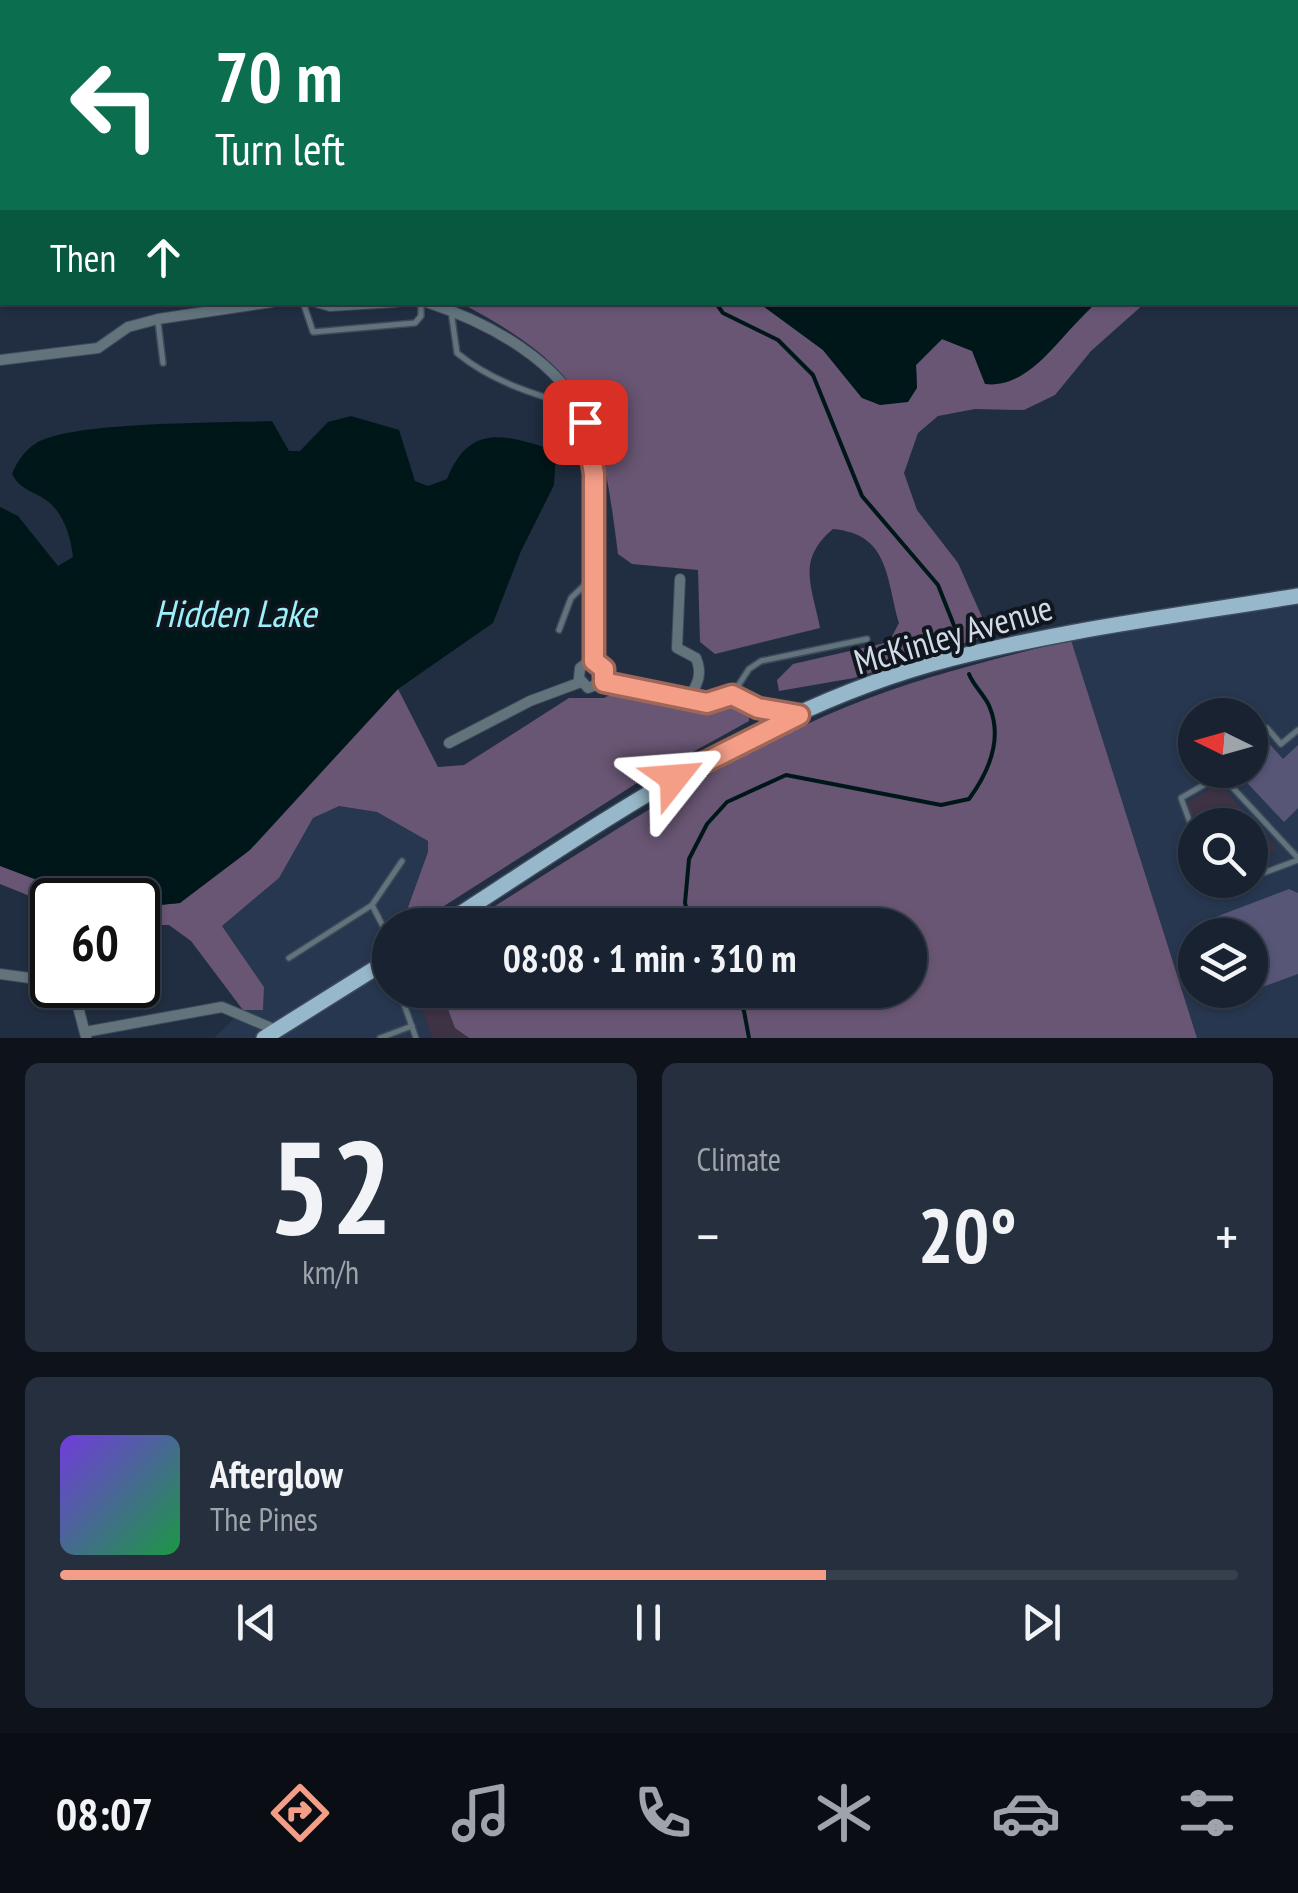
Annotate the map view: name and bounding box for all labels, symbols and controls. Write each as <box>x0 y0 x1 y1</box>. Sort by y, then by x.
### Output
text: 70 m <box>215 31 343 121</box>
icon: left <box>50 40 180 170</box>
text: Turn left <box>215 119 345 177</box>
icon: ahead <box>136 230 191 285</box>
text: Then <box>50 233 116 282</box>
pin <box>543 380 628 465</box>
icon: arrive <box>558 395 613 450</box>
street label: McKinley Avenue <box>849 584 1057 684</box>
water label: Hidden Lake <box>154 588 319 637</box>
north arrow <box>1178 698 1268 788</box>
map controls <box>1178 698 1268 1008</box>
position arrow <box>622 726 726 830</box>
button: search <box>1178 808 1268 898</box>
speed limit sign: 60 <box>30 878 160 1008</box>
button: layers <box>1178 918 1268 1008</box>
text: 08:08 · 1 min · 310 m <box>503 933 796 982</box>
text: 52 <box>269 1102 393 1270</box>
text: Climate <box>697 1138 781 1180</box>
text: 20° <box>918 1187 1017 1284</box>
text: − <box>697 1200 719 1271</box>
text: + <box>1215 1200 1238 1271</box>
text: km/h <box>302 1251 359 1293</box>
text: Afterglow <box>210 1449 343 1498</box>
text: The Pines <box>210 1498 318 1540</box>
icon: previous <box>229 1595 284 1650</box>
icon: pause <box>621 1595 676 1650</box>
icon: next <box>1014 1595 1069 1650</box>
icon: directions <box>265 1778 335 1848</box>
icon: music <box>446 1778 516 1848</box>
icon: phone <box>628 1778 698 1848</box>
icon: climate <box>809 1778 879 1848</box>
icon: car <box>991 1778 1061 1848</box>
icon: filters <box>1172 1778 1242 1848</box>
text: 08:07 <box>56 1784 153 1842</box>

